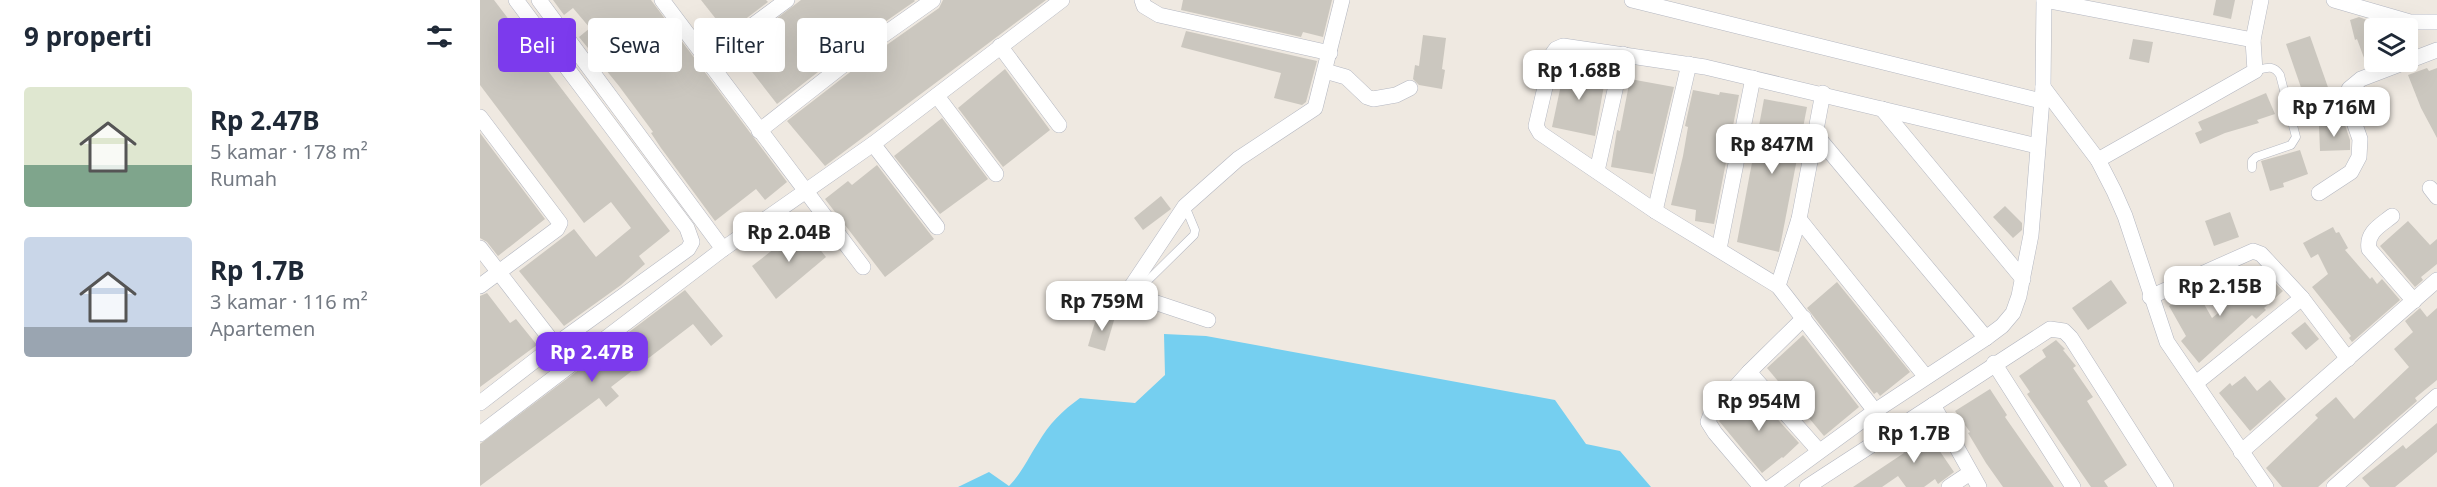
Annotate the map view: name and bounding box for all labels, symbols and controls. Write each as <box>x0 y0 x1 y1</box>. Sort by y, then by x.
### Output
text: 9 properti <box>24 18 152 54</box>
chip: Beli <box>498 18 576 72</box>
chip: Sewa <box>588 18 682 72</box>
chip: Filter <box>694 18 785 72</box>
chip: Baru <box>797 18 887 72</box>
map controls <box>2364 18 2418 72</box>
button: layers <box>2364 18 2418 72</box>
icon: filters <box>423 20 456 53</box>
pin: Rp 1.68B <box>1517 50 1641 101</box>
text: Rp 1.68B <box>1537 56 1621 83</box>
pin: Rp 716M <box>2279 87 2389 138</box>
text: Rp 716M <box>2292 93 2376 120</box>
text: Rp 2.47B <box>210 102 319 138</box>
icon: home <box>72 111 144 183</box>
pin: Rp 847M <box>1717 124 1827 175</box>
text: Rp 847M <box>1730 130 1814 157</box>
text: 5 kamar · 178 m² <box>210 138 368 165</box>
text: Rumah <box>210 165 277 192</box>
pin: Rp 2.04B <box>727 212 851 263</box>
text: Rp 2.04B <box>747 218 831 245</box>
text: Rp 1.7B <box>210 252 305 288</box>
icon: home <box>72 261 144 333</box>
pin: Rp 2.15B <box>2158 266 2282 317</box>
text: Rp 2.15B <box>2178 272 2262 299</box>
pin: Rp 759M <box>1047 281 1157 332</box>
text: Rp 759M <box>1060 287 1144 314</box>
text: 3 kamar · 116 m² <box>210 288 368 315</box>
text: Apartemen <box>210 315 315 342</box>
pin: Rp 2.47B <box>530 332 654 383</box>
text: Rp 2.47B <box>550 338 634 365</box>
pin: Rp 954M <box>1704 381 1814 432</box>
text: Rp 954M <box>1717 387 1801 414</box>
pin: Rp 1.7B <box>1859 413 1969 464</box>
text: Rp 1.7B <box>1878 419 1950 446</box>

